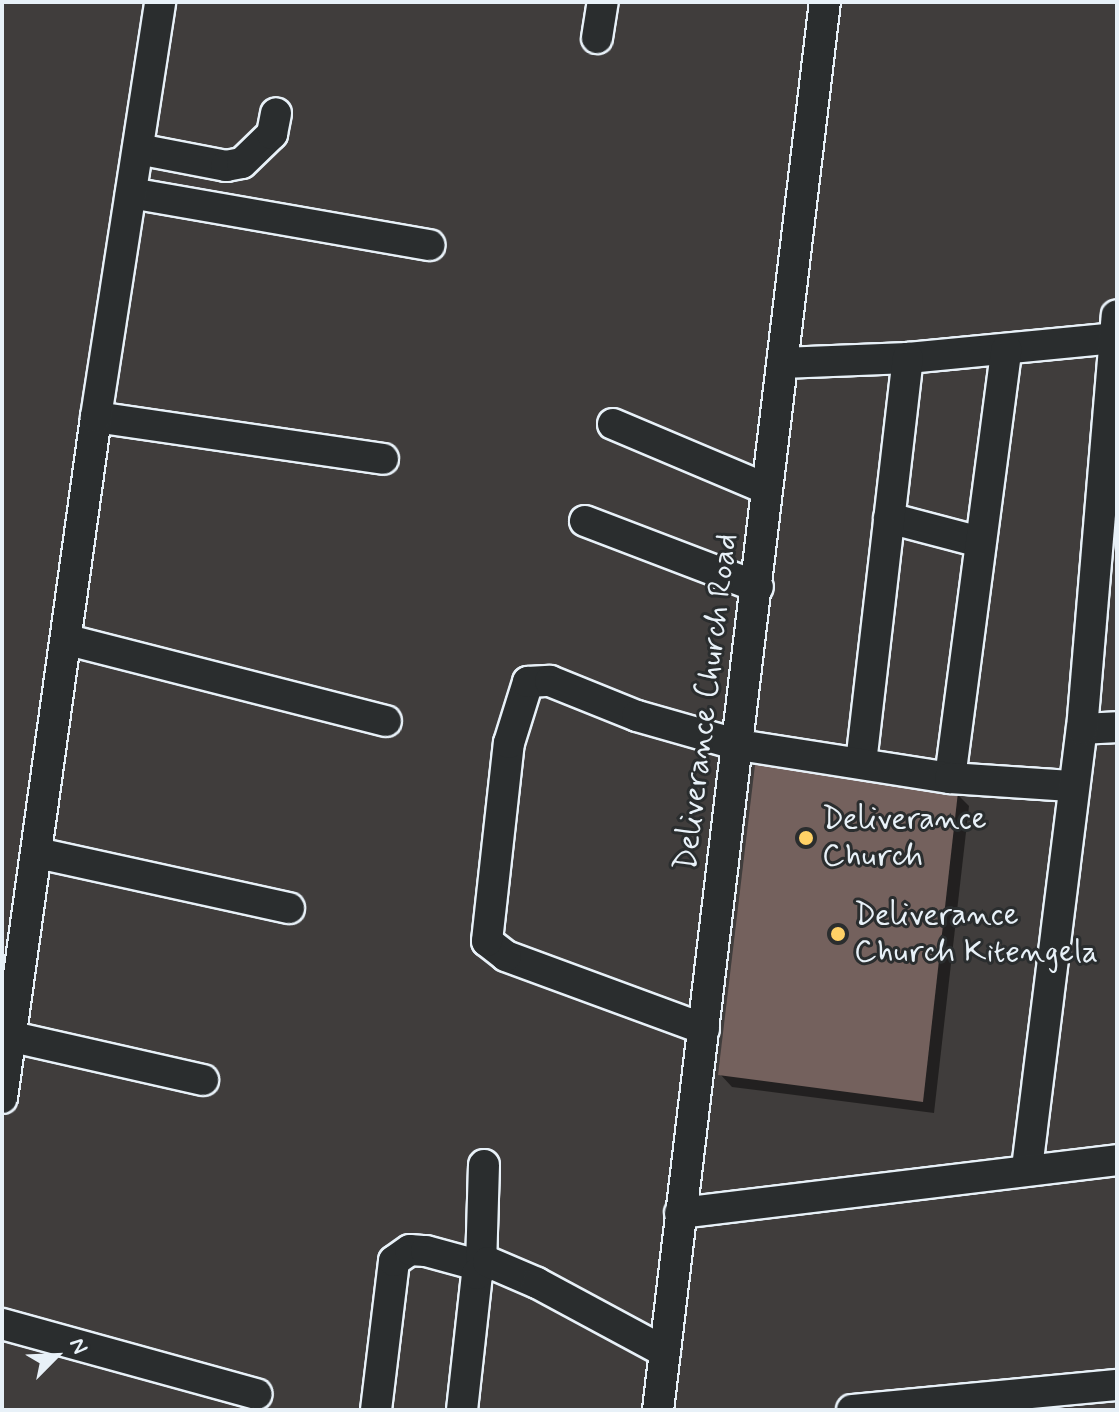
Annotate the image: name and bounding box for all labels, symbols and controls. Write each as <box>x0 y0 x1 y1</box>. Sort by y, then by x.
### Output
street label: Deliverance Church Road <box>667 527 747 877</box>
place label: Deliverance Church <box>822 801 987 876</box>
marker: Deliverance Church <box>797 829 815 847</box>
place label: Deliverance Church Kitengela <box>854 897 1098 972</box>
marker: Deliverance Church Kitengela <box>829 925 847 943</box>
north arrow <box>16 1316 96 1396</box>
text: N <box>62 1334 94 1359</box>

